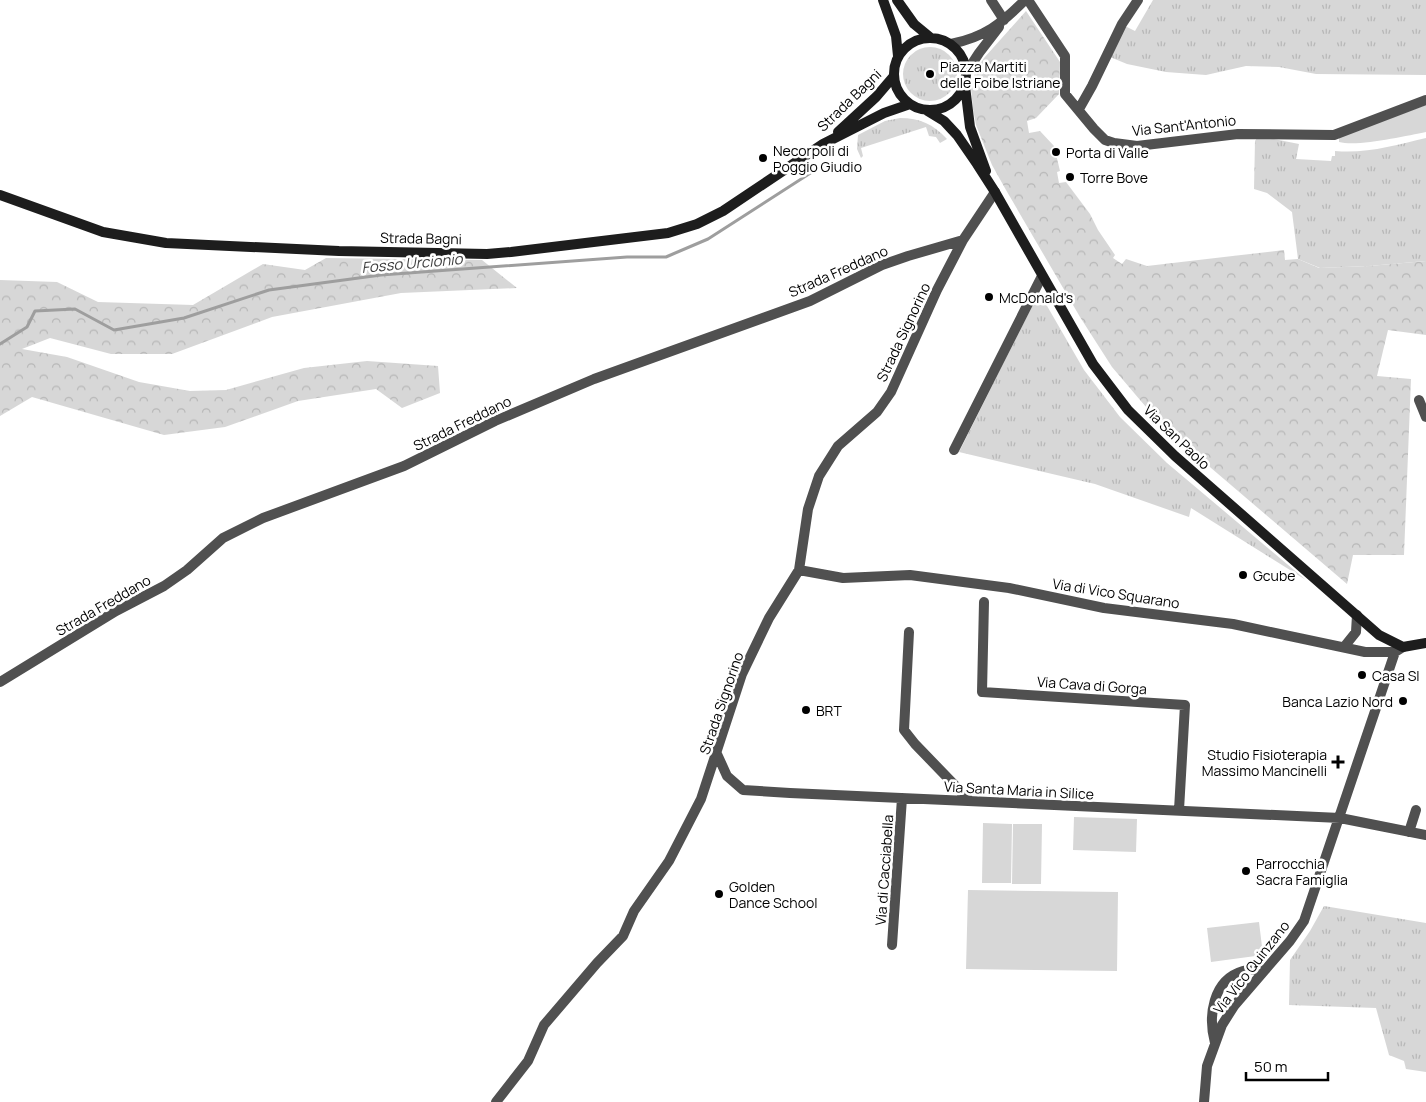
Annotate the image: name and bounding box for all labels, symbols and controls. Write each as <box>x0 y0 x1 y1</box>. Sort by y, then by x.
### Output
place label: Piazza Martiti delle Foibe Istriane <box>940 57 1060 92</box>
street label: Strada Bagni <box>813 65 885 135</box>
marker: Piazza Martiti delle Foibe Istriane <box>924 68 936 80</box>
street label: Via Sant'Antonio <box>1131 110 1237 140</box>
place label: Necorpoli di Poggio Giudio <box>773 141 862 176</box>
place label: Porta di Valle <box>1066 143 1149 162</box>
marker: Porta di Valle <box>1050 146 1062 158</box>
marker: Necorpoli di Poggio Giudio <box>757 152 769 164</box>
place label: Torre Bove <box>1080 168 1148 187</box>
marker: Torre Bove <box>1064 171 1076 183</box>
street label: Strada Bagni <box>380 228 462 248</box>
street label: Strada Freddano <box>785 241 891 301</box>
water label: Fosso Urcionio <box>361 248 464 278</box>
street label: Strada Signorino <box>872 279 934 385</box>
place label: McDonald's <box>999 288 1073 307</box>
marker: McDonald's <box>983 291 995 303</box>
street label: Strada Freddano <box>410 391 514 455</box>
street label: Via San Paolo <box>1140 401 1214 473</box>
place label: Gcube <box>1253 566 1295 585</box>
marker: Gcube <box>1237 569 1249 581</box>
street label: Strada Freddano <box>52 570 154 640</box>
street label: Via di Vico Squarano <box>1051 574 1181 612</box>
street label: Strada Signorino <box>695 649 747 757</box>
place label: Casa SI <box>1372 666 1420 685</box>
marker: Casa SI <box>1356 669 1368 681</box>
street label: Via Cava di Gorga <box>1036 672 1148 698</box>
place label: Banca Lazio Nord <box>1282 692 1393 711</box>
marker: Banca Lazio Nord <box>1397 695 1409 707</box>
place label: BRT <box>816 701 842 720</box>
marker: BRT <box>800 704 812 716</box>
place label: Studio Fisioterapia Massimo Mancinelli <box>1202 745 1327 780</box>
marker: Studio Fisioterapia Massimo Mancinelli <box>1331 755 1345 769</box>
street label: Via Santa Maria in Silice <box>944 777 1094 803</box>
street label: Via di Cacciabella <box>871 814 897 926</box>
place label: Parrocchia Sacra Famiglia <box>1256 854 1348 889</box>
marker: Parrocchia Sacra Famiglia <box>1240 865 1252 877</box>
place label: Golden Dance School <box>729 877 818 912</box>
marker: Golden Dance School <box>713 888 725 900</box>
street label: Via Vico Quinzano <box>1209 916 1293 1018</box>
scale bar <box>1246 1050 1328 1082</box>
text: 50 m <box>1254 1056 1288 1077</box>

